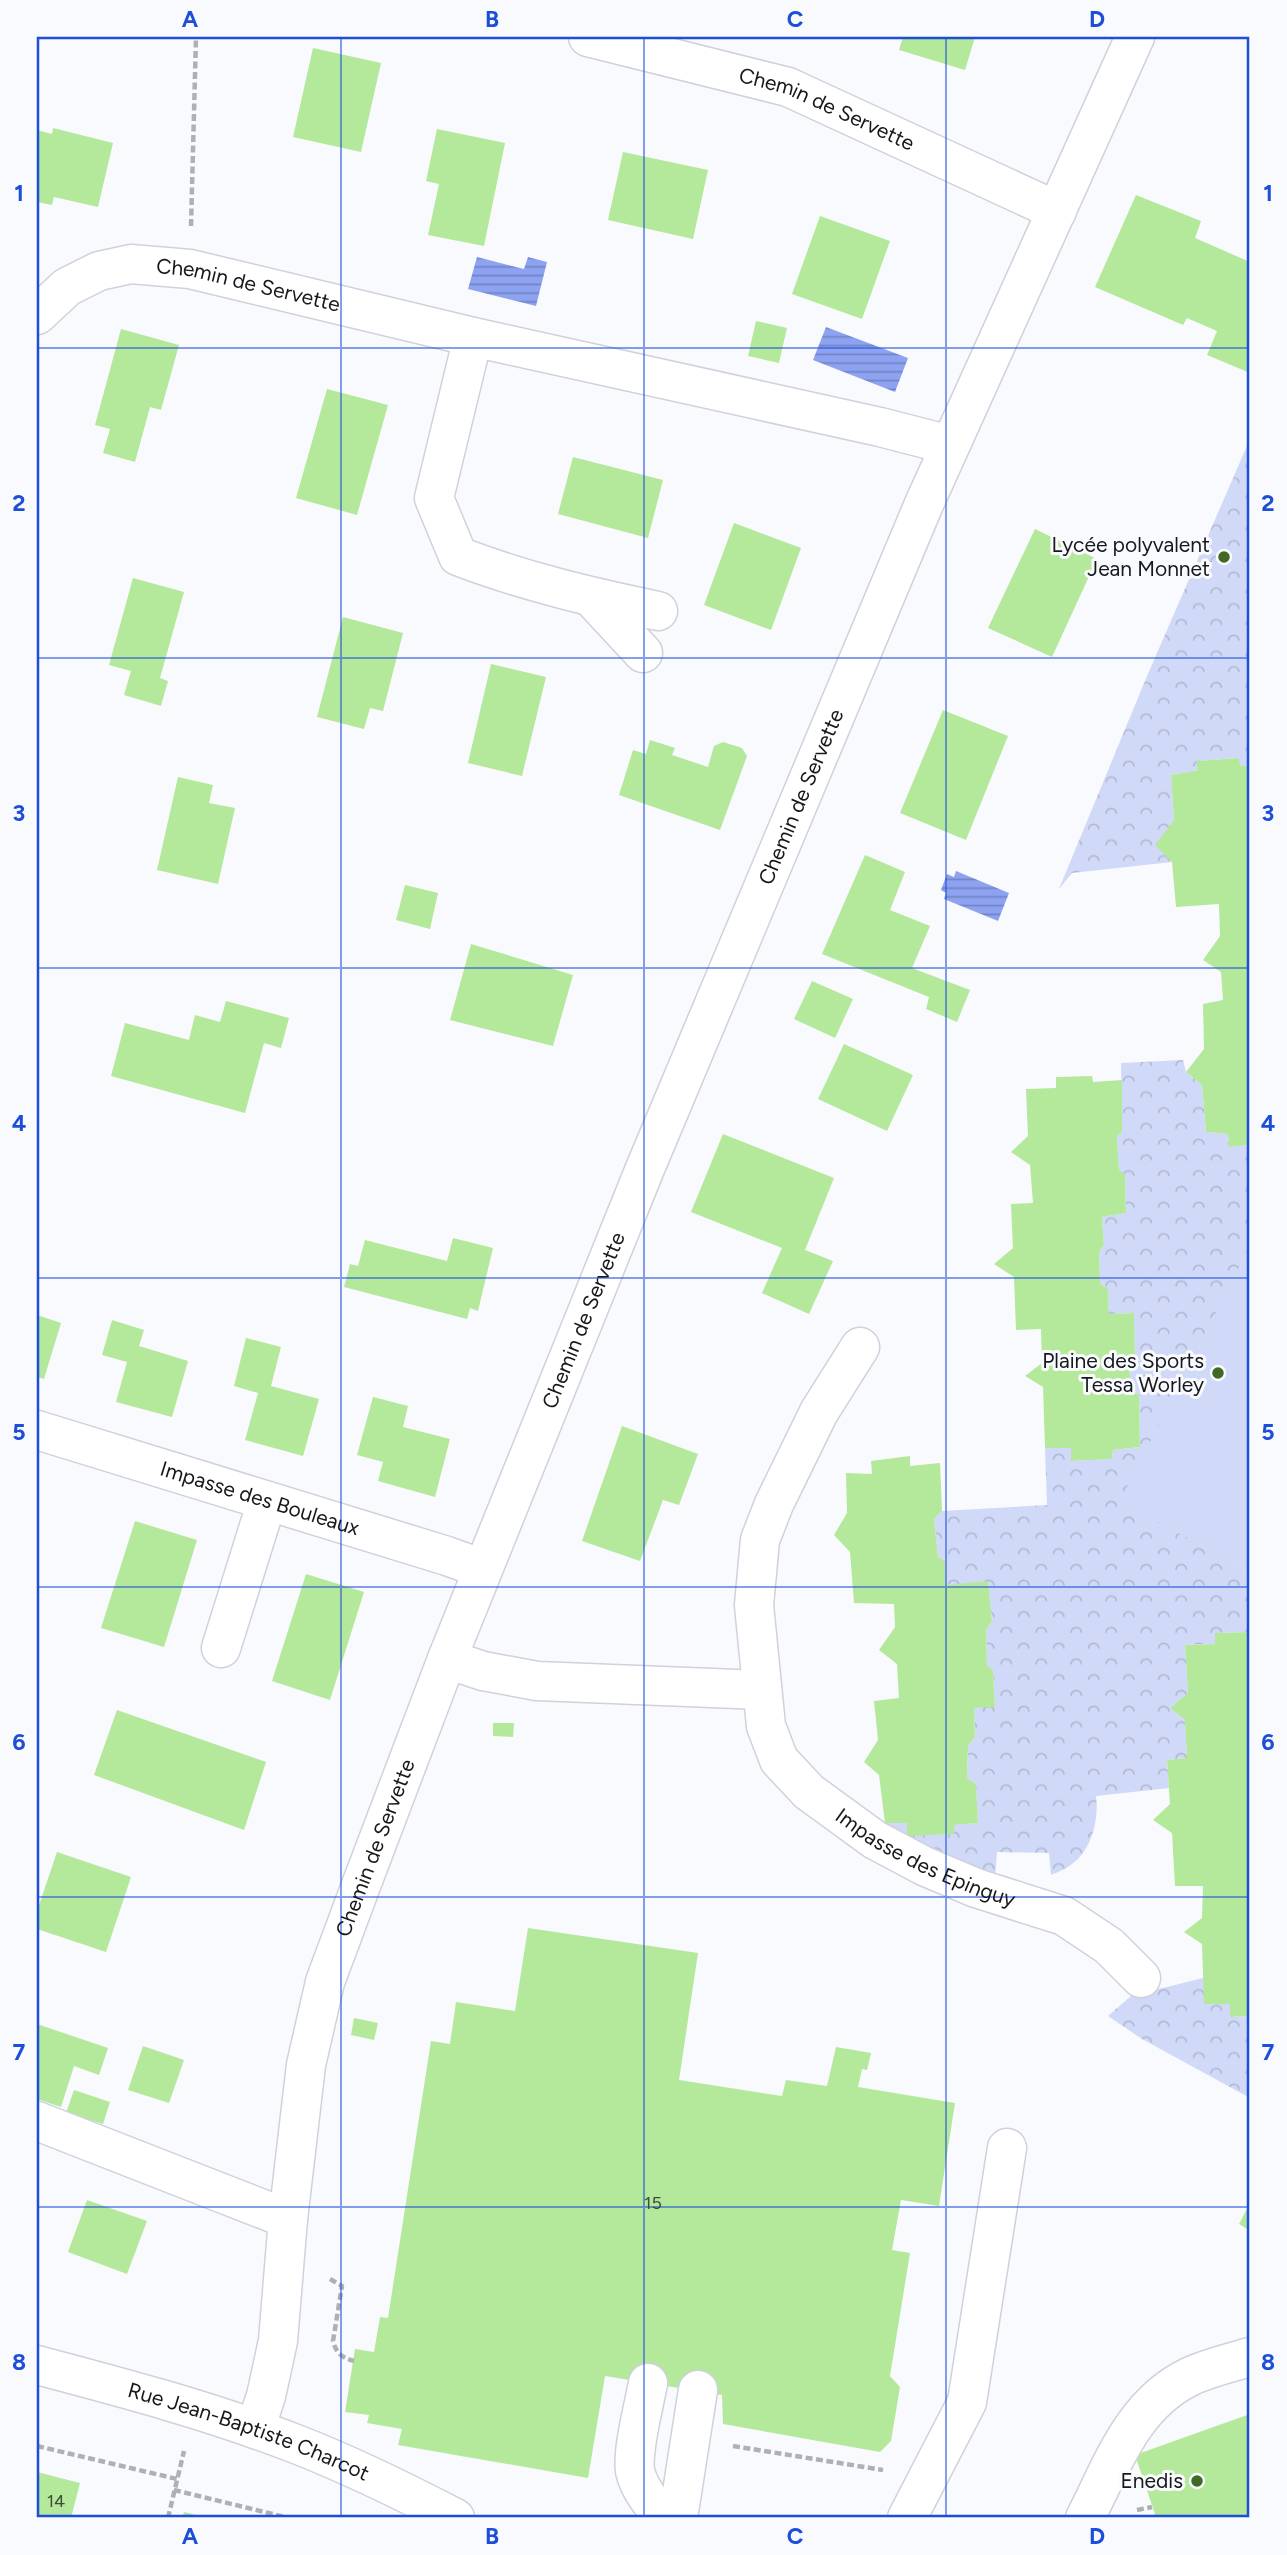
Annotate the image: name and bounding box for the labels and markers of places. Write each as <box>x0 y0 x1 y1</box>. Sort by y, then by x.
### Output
place label: Lycée polyvalent Jean Monnet <box>1051 532 1210 581</box>
marker: Lycée polyvalent Jean Monnet <box>1216 549 1232 565</box>
place label: Plaine des Sports Tessa Worley <box>1042 1348 1204 1397</box>
marker: Plaine des Sports Tessa Worley <box>1210 1365 1226 1381</box>
place label: Enedis <box>1120 2468 1183 2493</box>
marker: Enedis <box>1189 2473 1205 2489</box>

